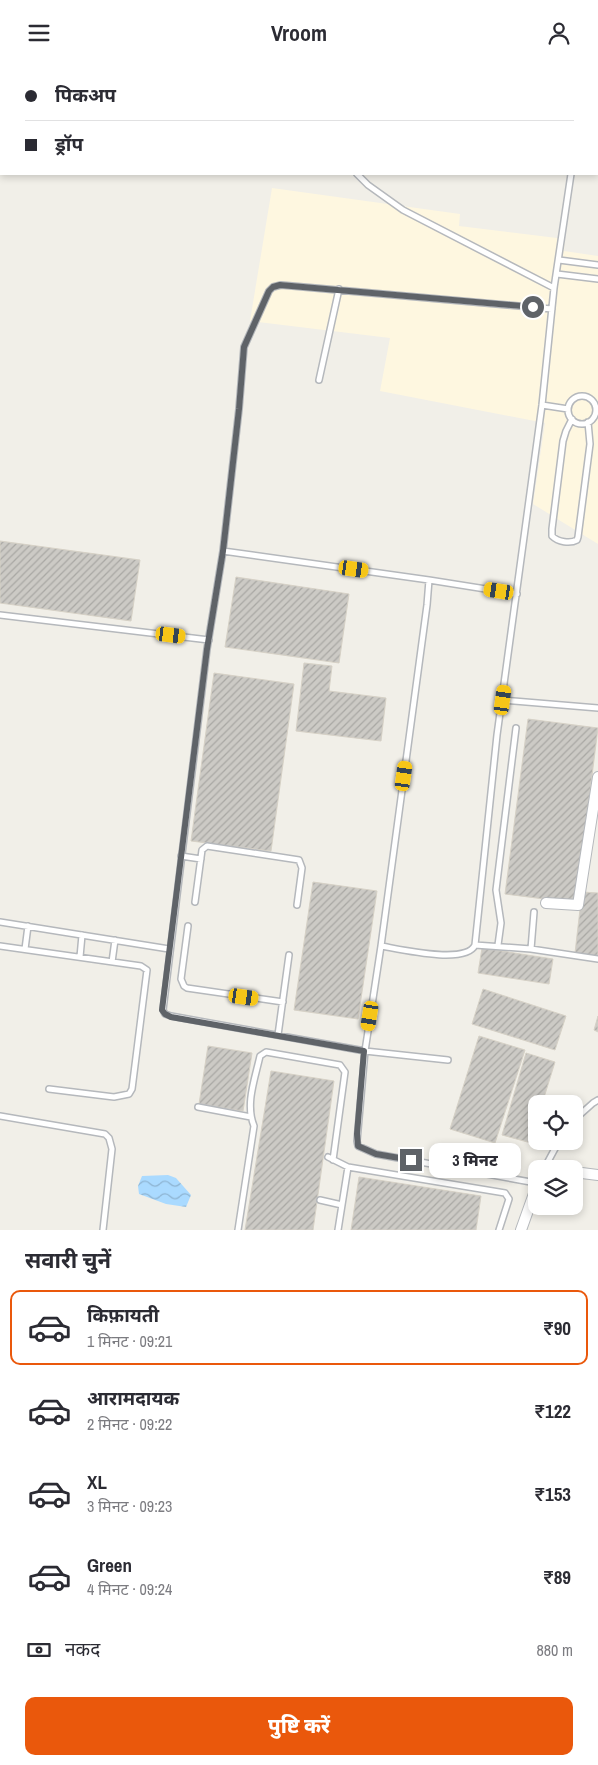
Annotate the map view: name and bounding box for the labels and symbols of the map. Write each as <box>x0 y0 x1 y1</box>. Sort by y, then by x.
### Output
route start <box>522 296 544 318</box>
car <box>338 559 369 579</box>
car <box>483 581 514 601</box>
car <box>155 626 186 644</box>
car <box>493 684 512 716</box>
car <box>394 760 413 792</box>
car <box>228 987 259 1007</box>
car <box>360 1000 379 1032</box>
callout: 3 मिनट <box>428 1143 521 1177</box>
route end <box>400 1149 422 1171</box>

